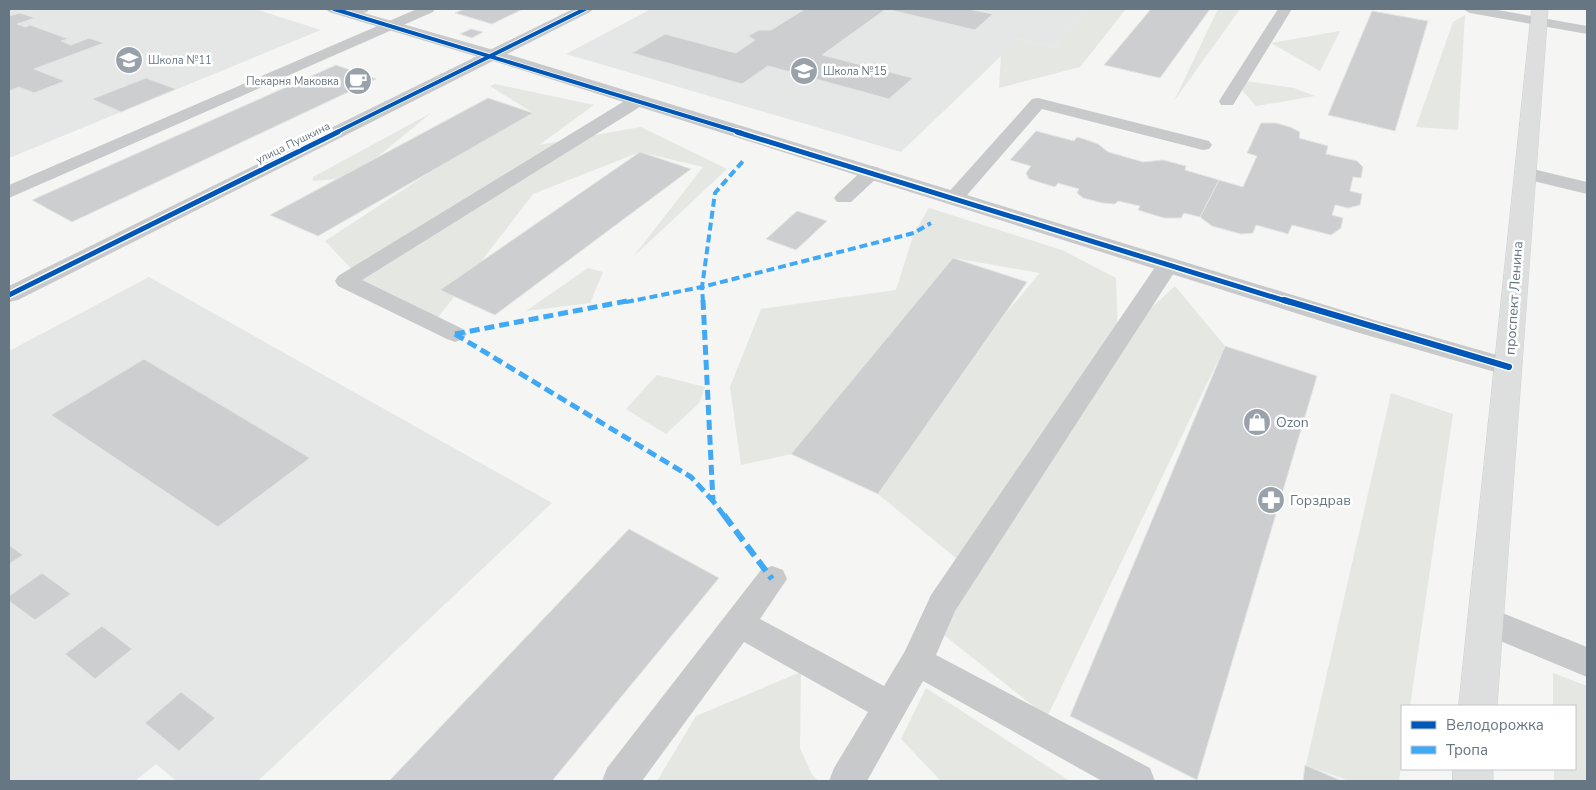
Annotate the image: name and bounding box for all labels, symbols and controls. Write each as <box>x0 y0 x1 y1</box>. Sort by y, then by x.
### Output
school or university icon: Школа №11 <box>114 45 144 75</box>
place label: Школа №11 <box>148 53 212 68</box>
school or university icon: Школа №15 <box>789 56 819 86</box>
place label: Школа №15 <box>823 64 887 79</box>
cafe icon: Пекарня Маковка <box>343 66 373 96</box>
place label: Пекарня Маковка <box>246 74 339 89</box>
street label: улица Пушкина <box>253 118 333 167</box>
street label: проспект Ленина <box>1501 240 1527 356</box>
shop icon: Ozon <box>1242 407 1272 437</box>
place label: Ozon <box>1276 413 1309 432</box>
pharmacy icon: Горздрав <box>1256 485 1286 515</box>
place label: Горздрав <box>1290 491 1351 510</box>
legend <box>1401 705 1576 770</box>
text: Велодорожка <box>1446 715 1544 735</box>
text: Тропа <box>1446 740 1488 760</box>

